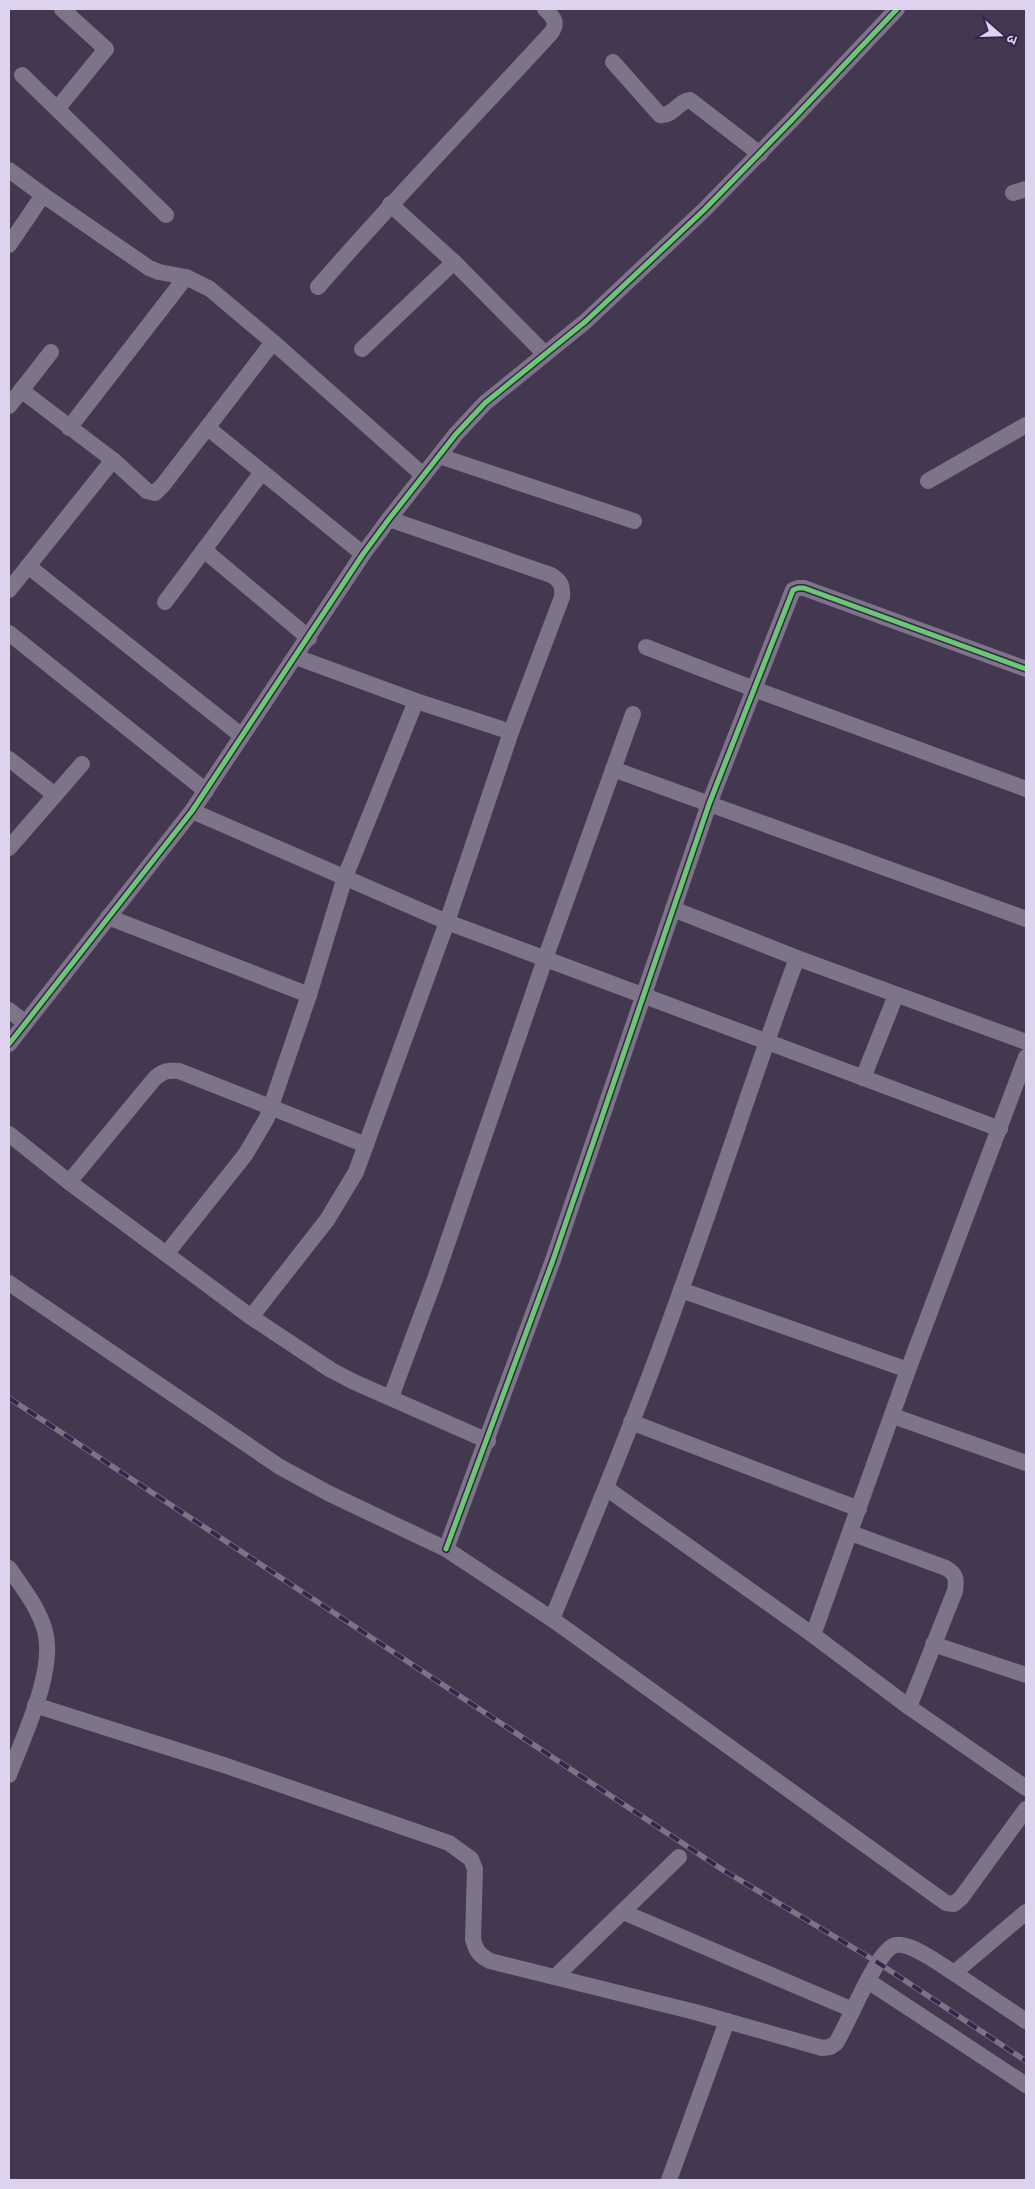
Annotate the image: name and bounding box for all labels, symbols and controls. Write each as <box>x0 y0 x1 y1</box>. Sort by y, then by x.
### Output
north arrow <box>975 10 1025 60</box>
text: उ <box>1002 33 1021 47</box>

